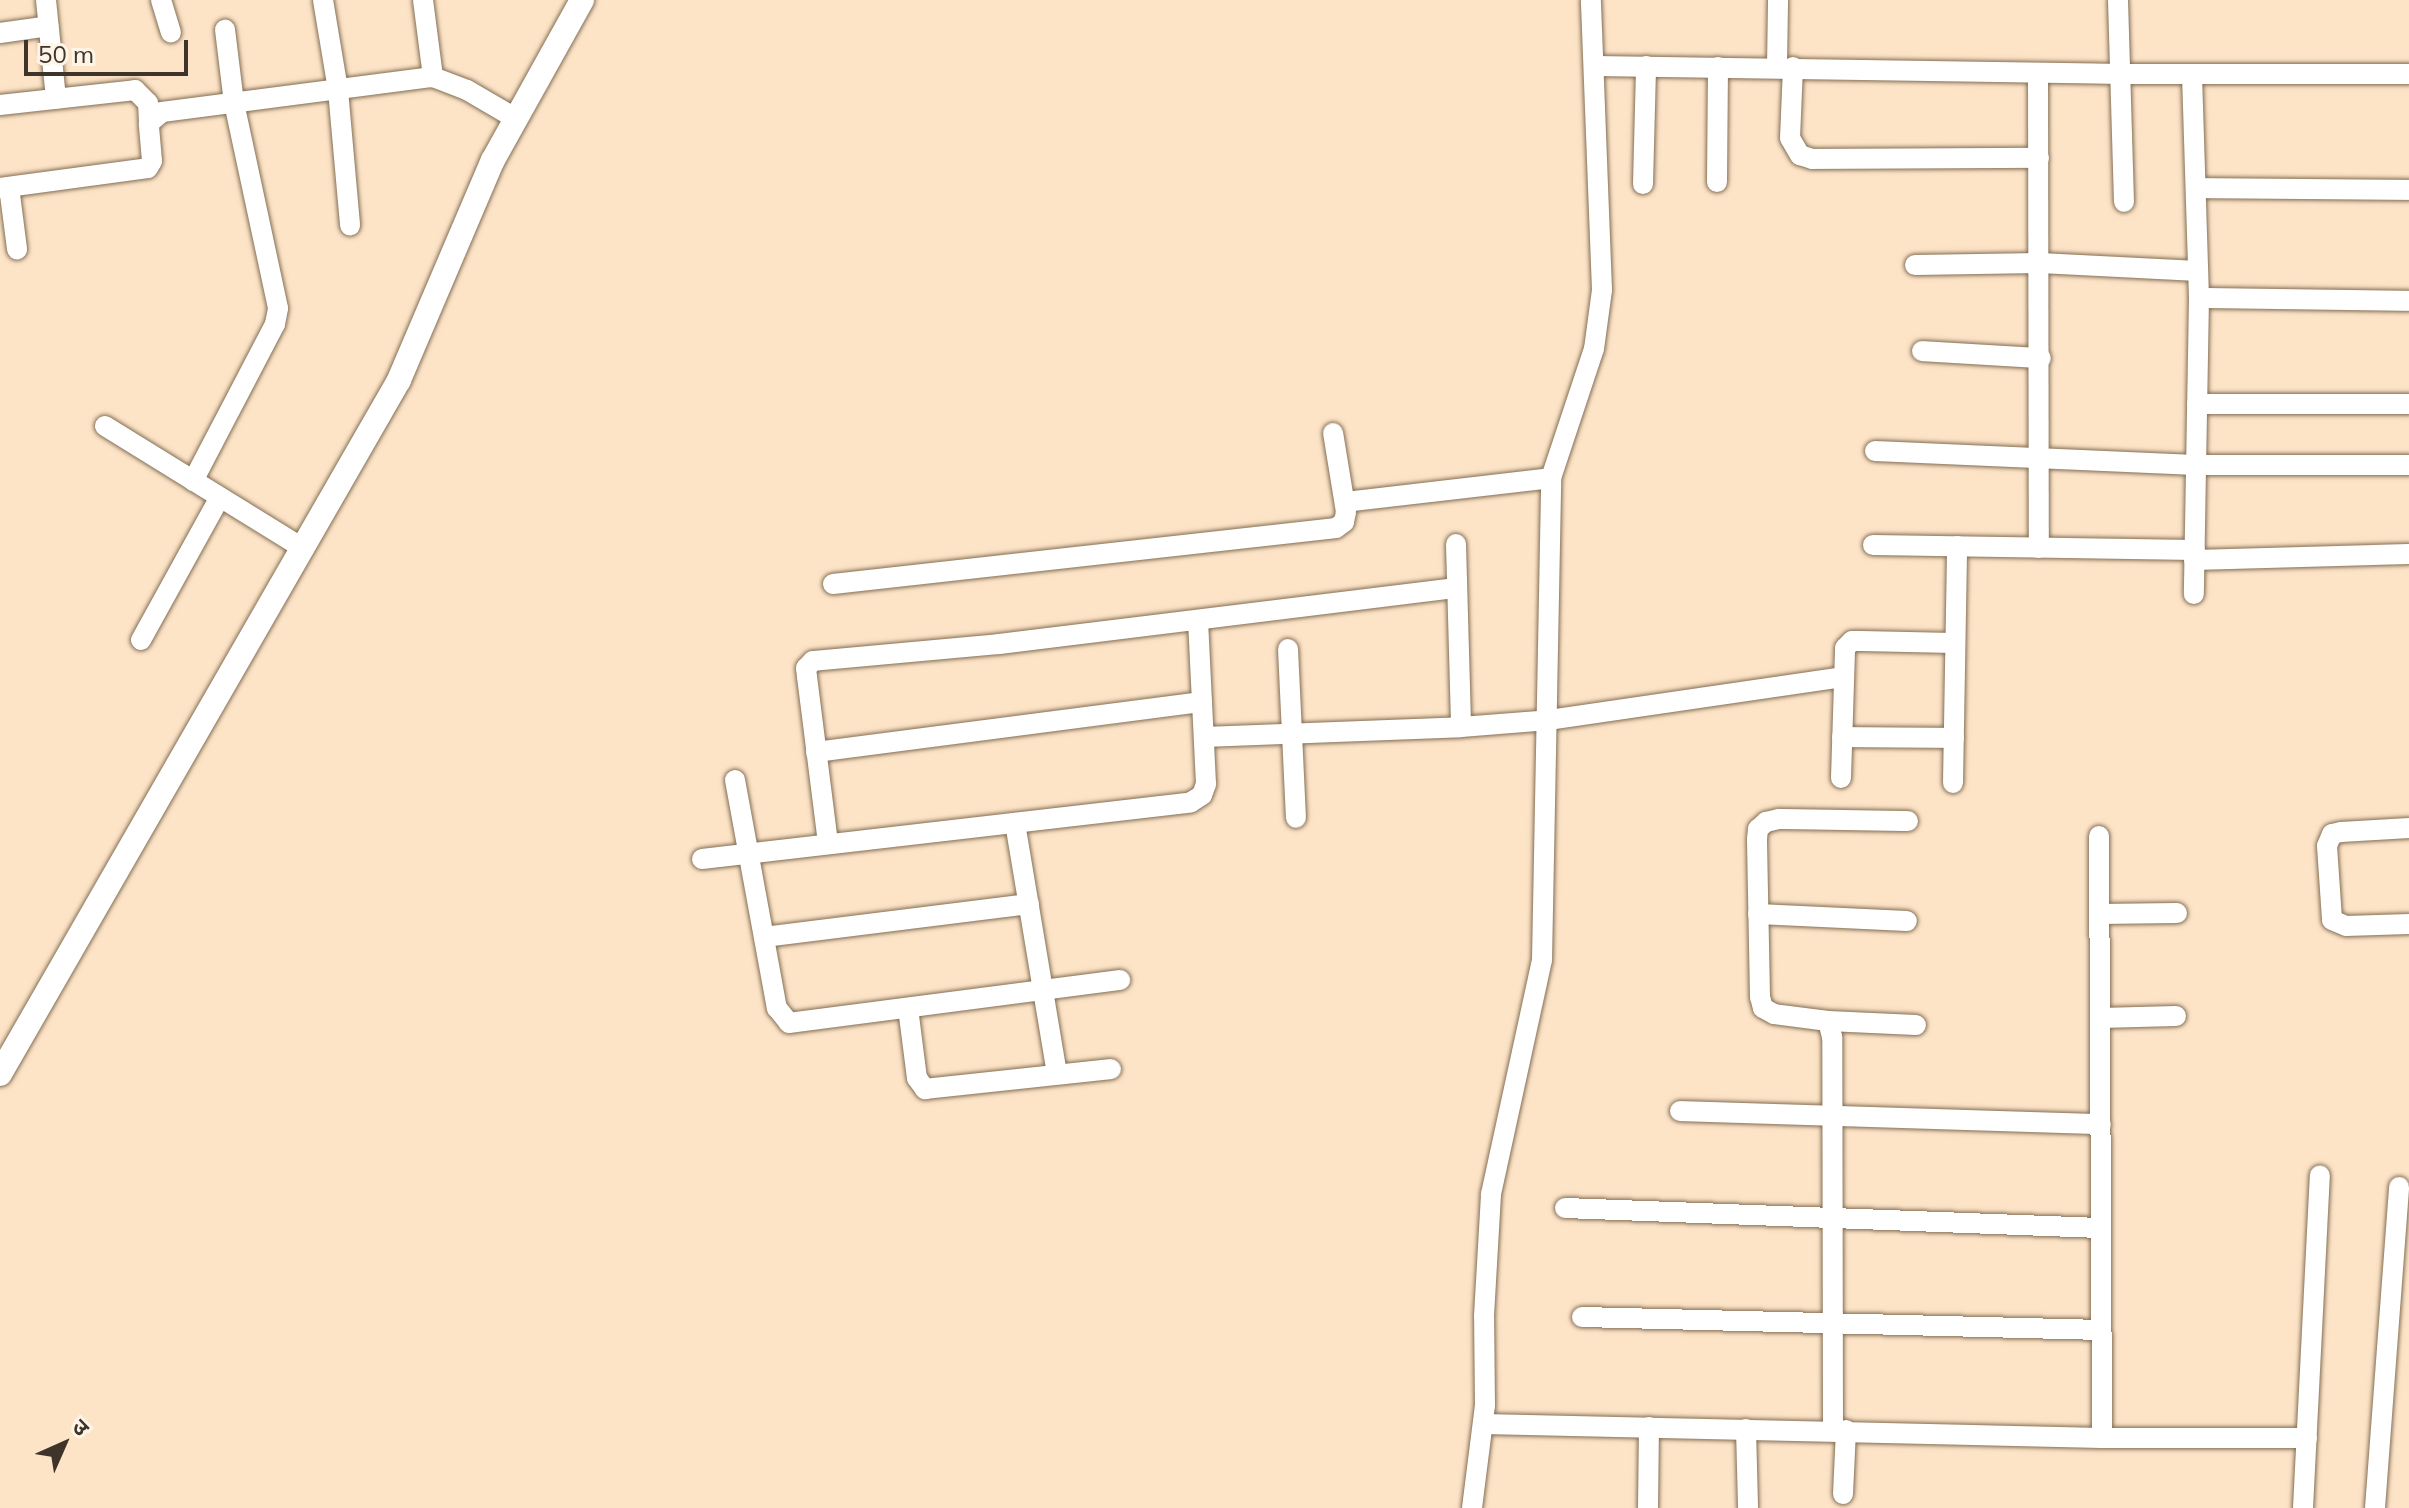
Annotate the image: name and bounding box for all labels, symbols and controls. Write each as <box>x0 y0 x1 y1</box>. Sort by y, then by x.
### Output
scale bar <box>28 24 192 74</box>
text: 50 m <box>38 39 94 69</box>
north arrow <box>24 1404 104 1484</box>
text: उ <box>67 1413 95 1441</box>

